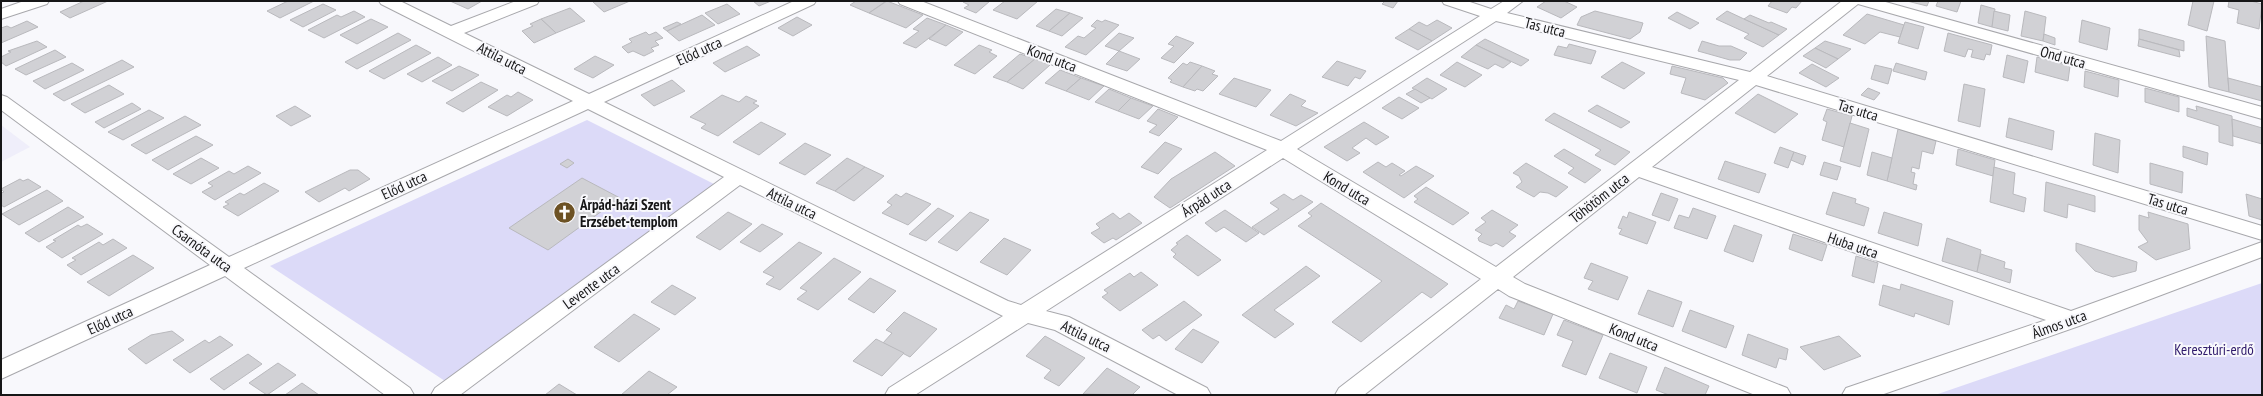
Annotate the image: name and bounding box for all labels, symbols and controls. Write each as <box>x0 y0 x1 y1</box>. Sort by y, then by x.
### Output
street label: Tas utca <box>1523 13 1567 41</box>
street label: Előd utca <box>673 32 725 70</box>
street label: Attila utca <box>474 38 530 78</box>
street label: Kond utca <box>1025 40 1079 76</box>
street label: Ond utca <box>2038 41 2088 73</box>
street label: Tas utca <box>1835 95 1881 125</box>
street label: Előd utca <box>378 166 430 204</box>
street label: Kond utca <box>1320 167 1374 209</box>
street label: Töhötöm utca <box>1565 169 1633 227</box>
street label: Árpád utca <box>1178 175 1234 221</box>
street label: Attila utca <box>764 183 820 223</box>
street label: Tas utca <box>2145 189 2191 219</box>
place label: Árpád-házi Szent Erzsébet-templom <box>579 195 678 231</box>
church icon: Árpád-házi Szent Erzsébet-templom <box>552 200 578 226</box>
street label: Csarnóta utca <box>168 220 236 276</box>
street label: Huba utca <box>1825 228 1881 262</box>
street label: Levente utca <box>559 259 623 313</box>
street label: Előd utca <box>84 301 136 339</box>
street label: Álmos utca <box>2029 305 2089 343</box>
street label: Attila utca <box>1058 316 1114 356</box>
street label: Kond utca <box>1607 319 1661 355</box>
park label: Keresztúri-erdő <box>2174 340 2254 359</box>

